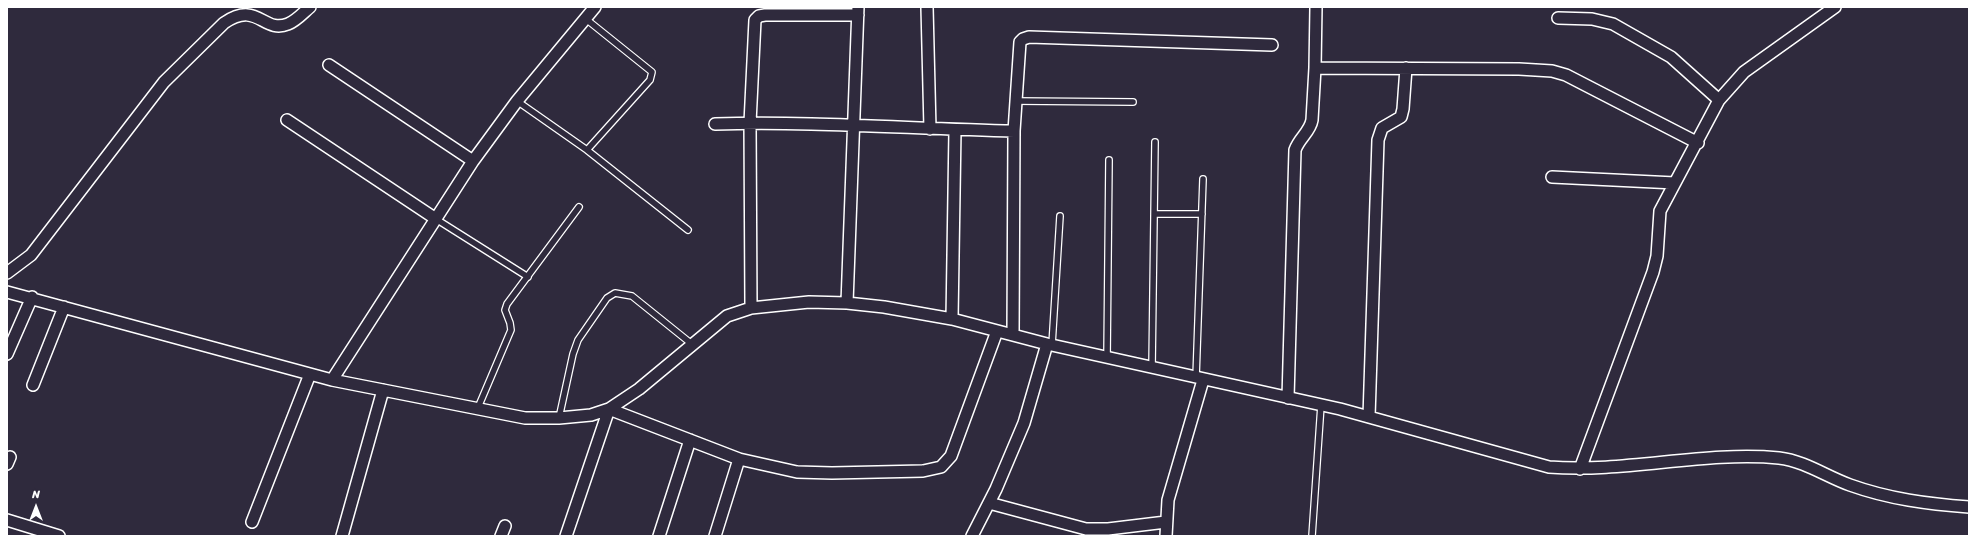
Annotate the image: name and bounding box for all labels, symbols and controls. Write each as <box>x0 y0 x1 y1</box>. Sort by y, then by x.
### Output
text: N <box>32 485 40 504</box>
north arrow <box>16 487 56 527</box>

